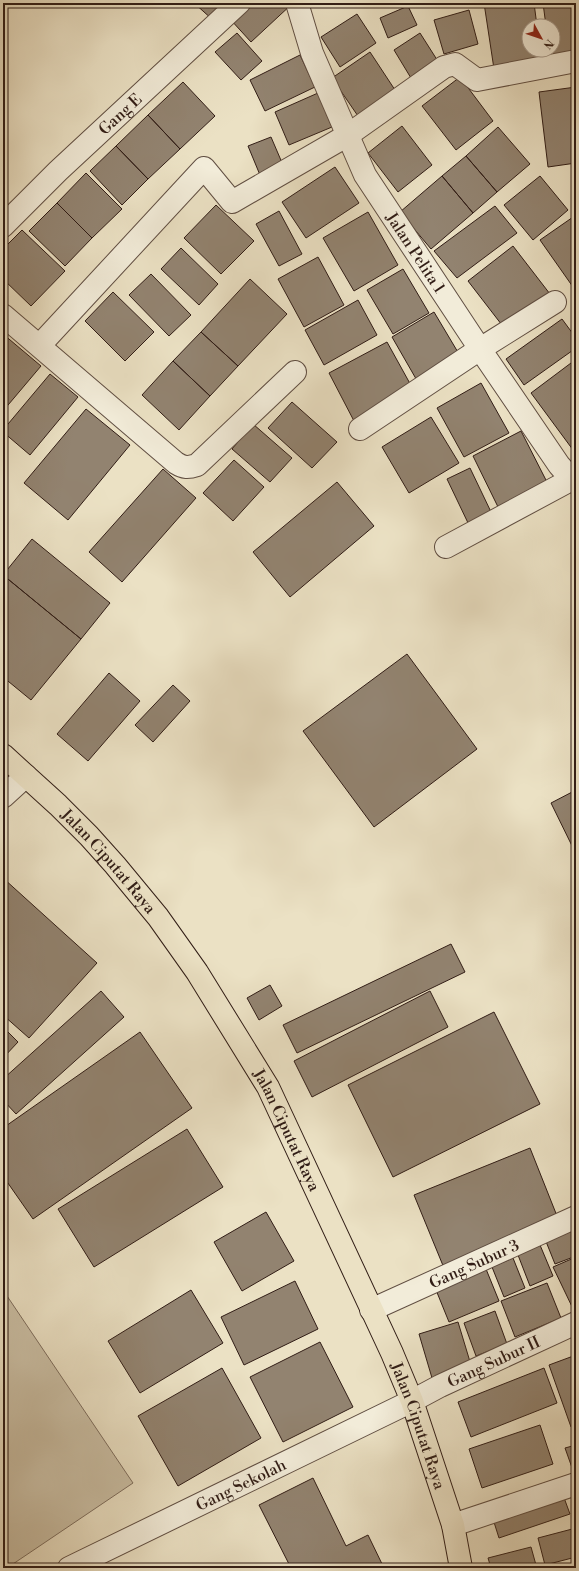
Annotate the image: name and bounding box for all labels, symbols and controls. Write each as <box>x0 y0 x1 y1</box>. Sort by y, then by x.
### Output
north arrow <box>521 18 561 58</box>
text: N <box>540 36 556 52</box>
street label: Gang E <box>95 89 146 139</box>
street label: Jalan Pelita 1 <box>381 208 449 297</box>
street label: Jalan Ciputat Raya <box>56 804 161 919</box>
street label: Jalan Ciputat Raya <box>248 1064 325 1195</box>
street label: Gang Subur 3 <box>426 1235 523 1293</box>
street label: Gang Subur II <box>444 1332 543 1392</box>
street label: Jalan Ciputat Raya <box>386 1358 450 1493</box>
street label: Gang Sekolah <box>193 1455 290 1516</box>

